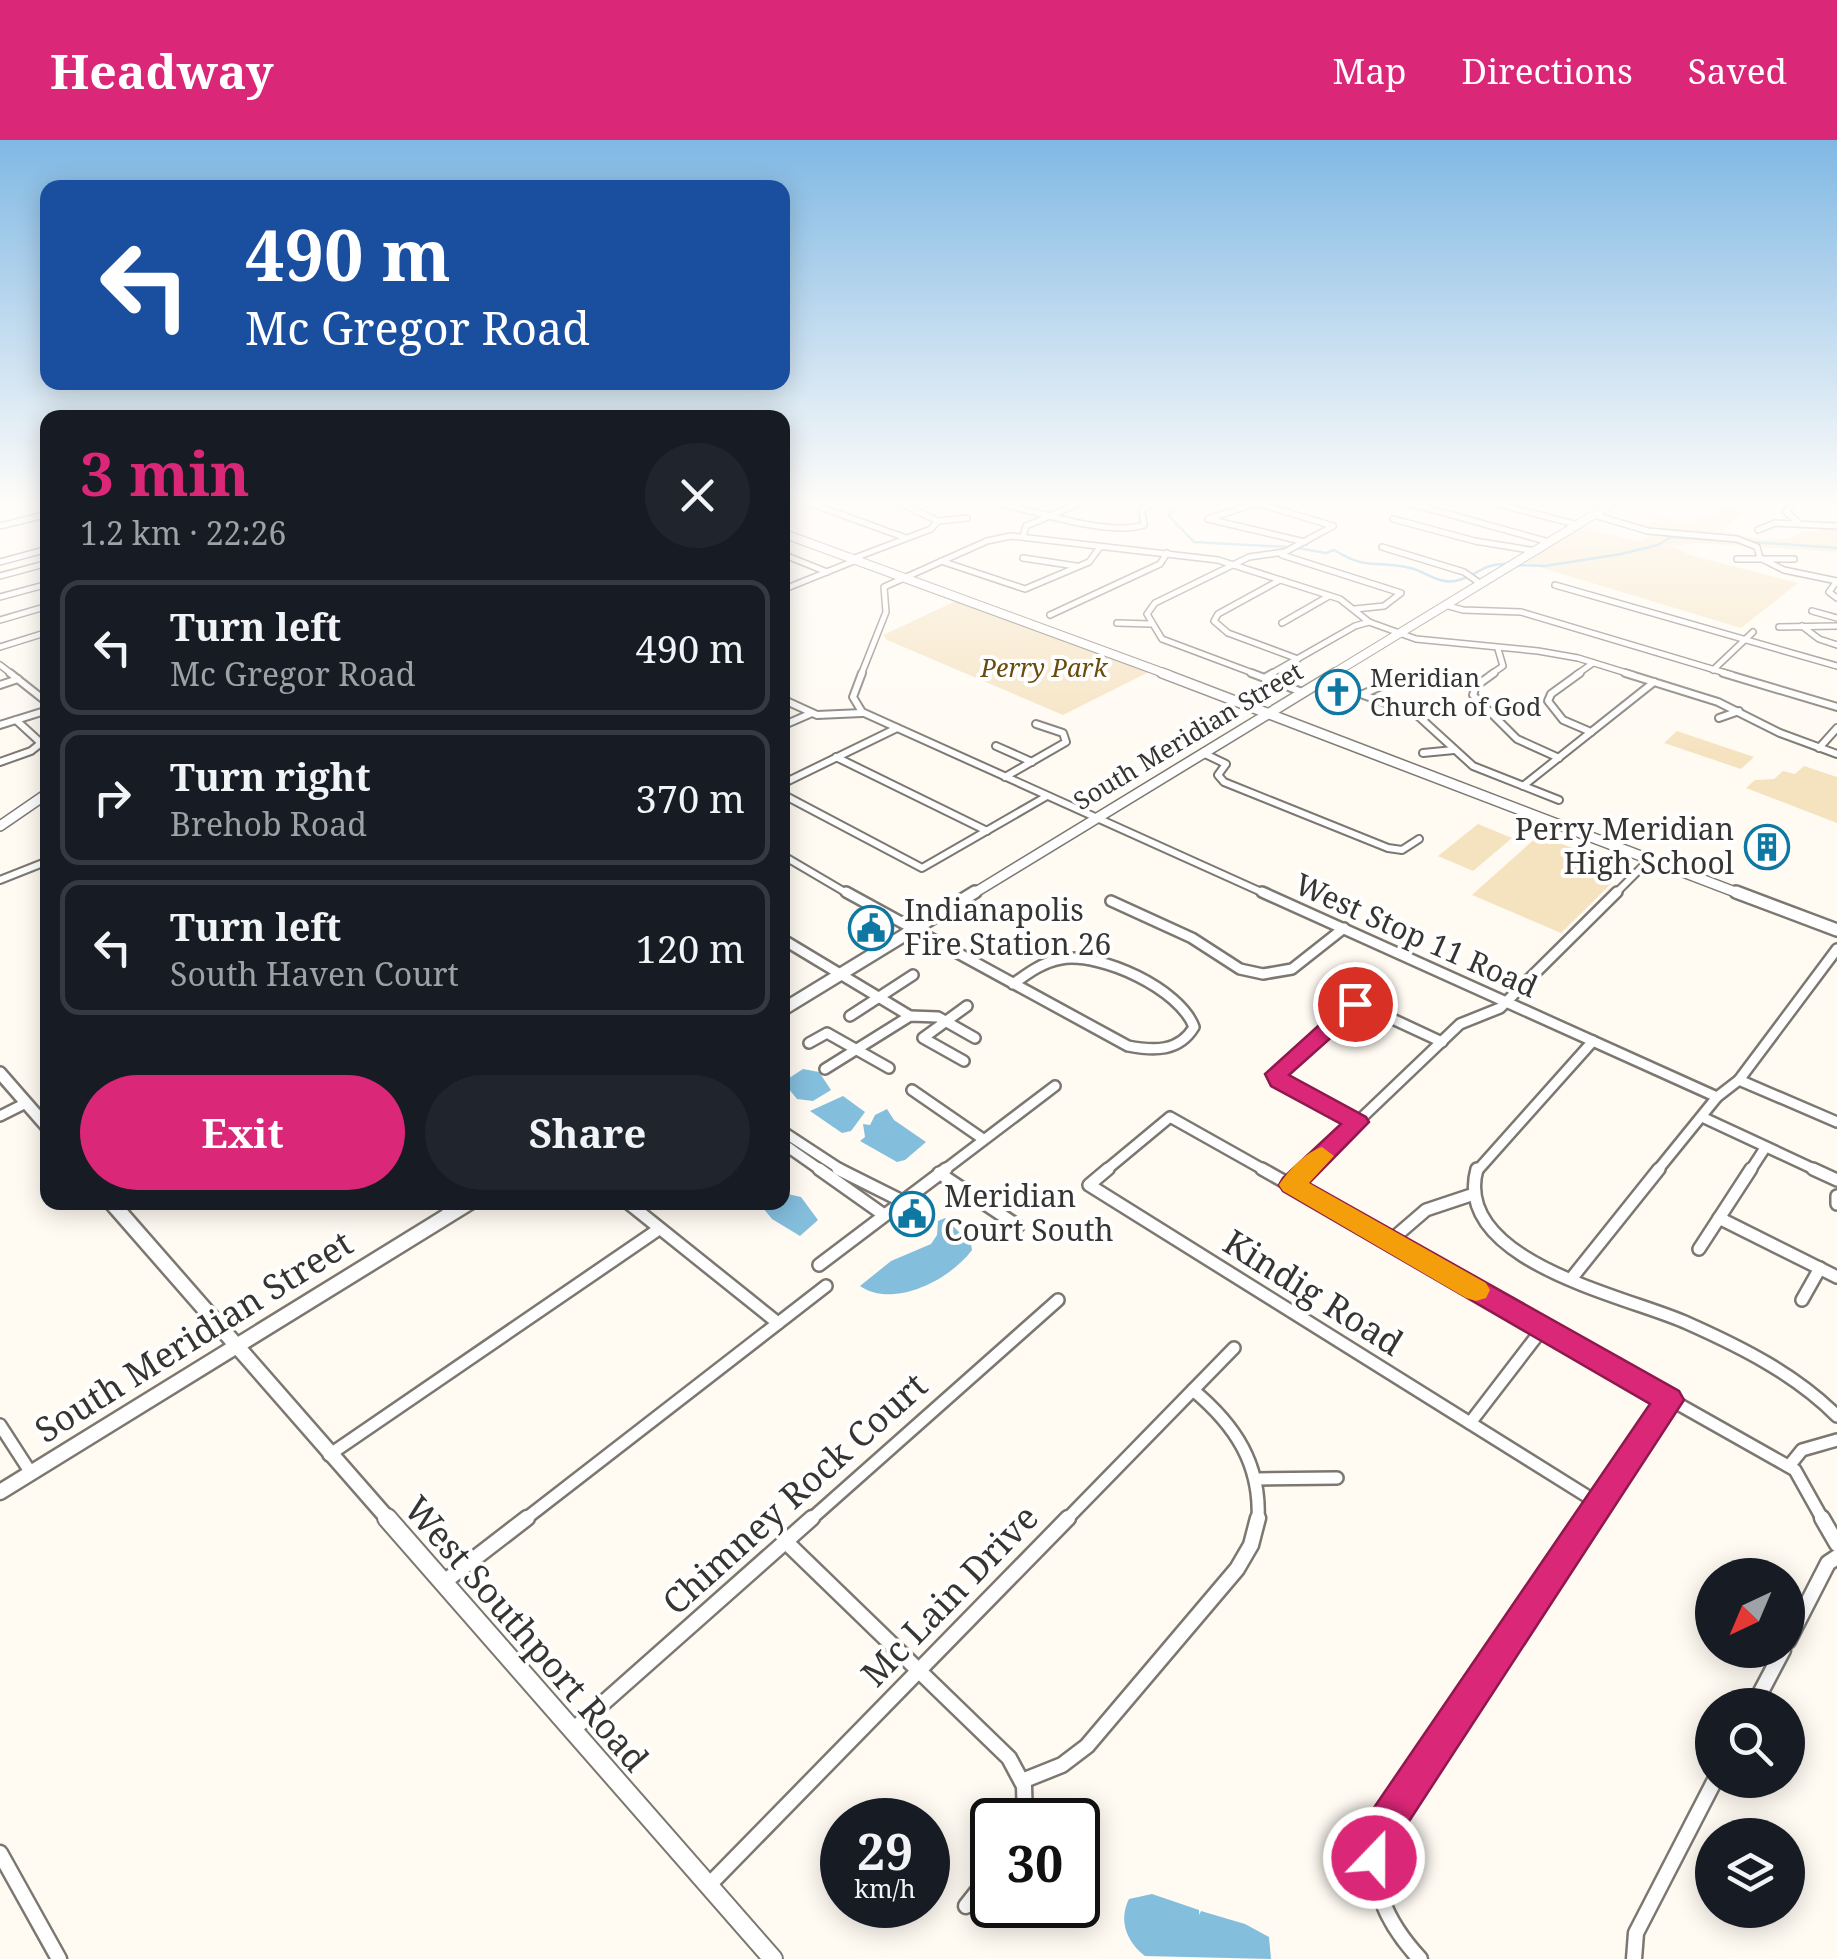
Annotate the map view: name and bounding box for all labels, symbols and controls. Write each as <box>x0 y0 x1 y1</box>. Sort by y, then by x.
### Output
text: Headway <box>50 38 273 103</box>
text: Map <box>1333 47 1407 94</box>
text: Directions <box>1462 47 1633 94</box>
text: Saved <box>1688 47 1787 94</box>
text: 490 m <box>245 206 451 302</box>
icon: left <box>80 220 210 350</box>
text: Mc Gregor Road <box>245 297 590 358</box>
text: 3 min <box>80 432 250 514</box>
button: close <box>645 443 750 548</box>
text: 1.2 km · 22:26 <box>80 511 286 554</box>
text: Turn left <box>170 600 341 652</box>
icon: left <box>85 620 140 675</box>
text: 490 m <box>635 622 745 674</box>
park label: Perry Park <box>980 650 1108 684</box>
text: Mc Gregor Road <box>170 652 415 695</box>
street label: South Meridian Street <box>1067 653 1308 817</box>
place label: Meridian Church of God <box>1370 660 1541 723</box>
church icon: Meridian Church of God <box>1315 669 1361 715</box>
text: Turn right <box>170 750 371 802</box>
icon: right <box>85 770 140 825</box>
text: 370 m <box>635 772 745 824</box>
text: Brehob Road <box>170 802 367 845</box>
place label: Perry Meridian High School <box>1515 808 1734 883</box>
building icon: Perry Meridian High School <box>1744 824 1790 870</box>
street label: West Stop 11 Road <box>1289 863 1544 1007</box>
place label: Indianapolis Fire Station 26 <box>904 889 1111 964</box>
text: Turn left <box>170 900 341 952</box>
public building icon: Indianapolis Fire Station 26 <box>848 905 894 951</box>
icon: left <box>85 920 140 975</box>
text: 120 m <box>635 922 745 974</box>
text: South Haven Court <box>170 952 459 995</box>
pin <box>1313 962 1398 1047</box>
icon: arrive <box>1328 977 1383 1032</box>
button: Exit <box>80 1075 405 1190</box>
button: Share <box>425 1075 750 1190</box>
place label: Meridian Court South <box>944 1175 1114 1250</box>
public building icon: Meridian Court South <box>889 1191 935 1237</box>
street label: Kindig Road <box>1215 1218 1412 1366</box>
street label: South Meridian Street <box>26 1219 361 1453</box>
street label: Chimney Rock Court <box>652 1361 936 1624</box>
street label: West Southport Road <box>394 1485 660 1781</box>
street label: Mc Lain Drive <box>850 1494 1048 1696</box>
north arrow <box>1695 1558 1805 1668</box>
map controls <box>1695 1558 1805 1928</box>
button: search <box>1695 1688 1805 1798</box>
speed limit sign: 30 <box>970 1798 1100 1928</box>
position arrow <box>1322 1806 1426 1910</box>
text: 29 <box>857 1817 913 1885</box>
button: layers <box>1695 1818 1805 1928</box>
text: km/h <box>854 1871 916 1905</box>

